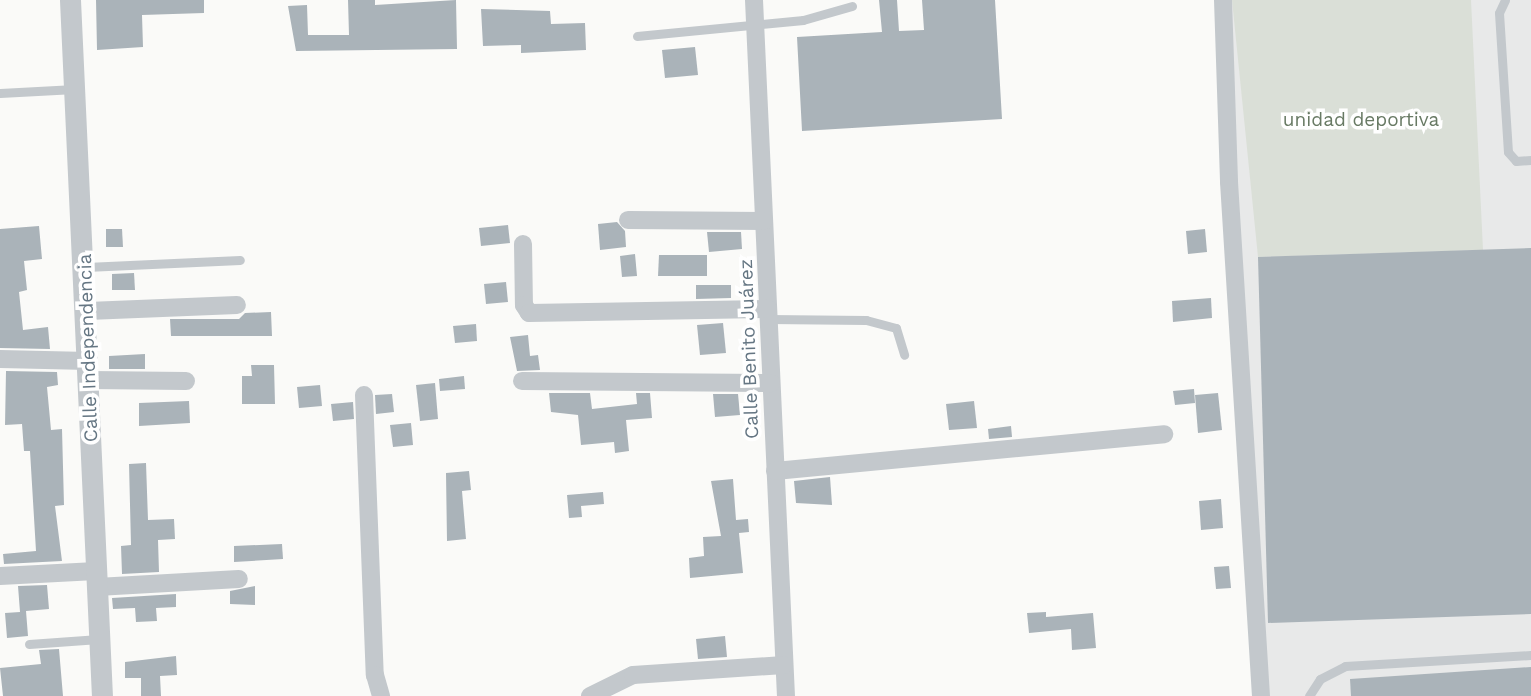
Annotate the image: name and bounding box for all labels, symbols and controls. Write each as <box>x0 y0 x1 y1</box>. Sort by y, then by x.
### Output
park label: unidad deportiva <box>1283 109 1439 131</box>
street label: Calle Independencia <box>73 253 103 443</box>
street label: Calle Benito Juárez <box>734 258 764 440</box>

